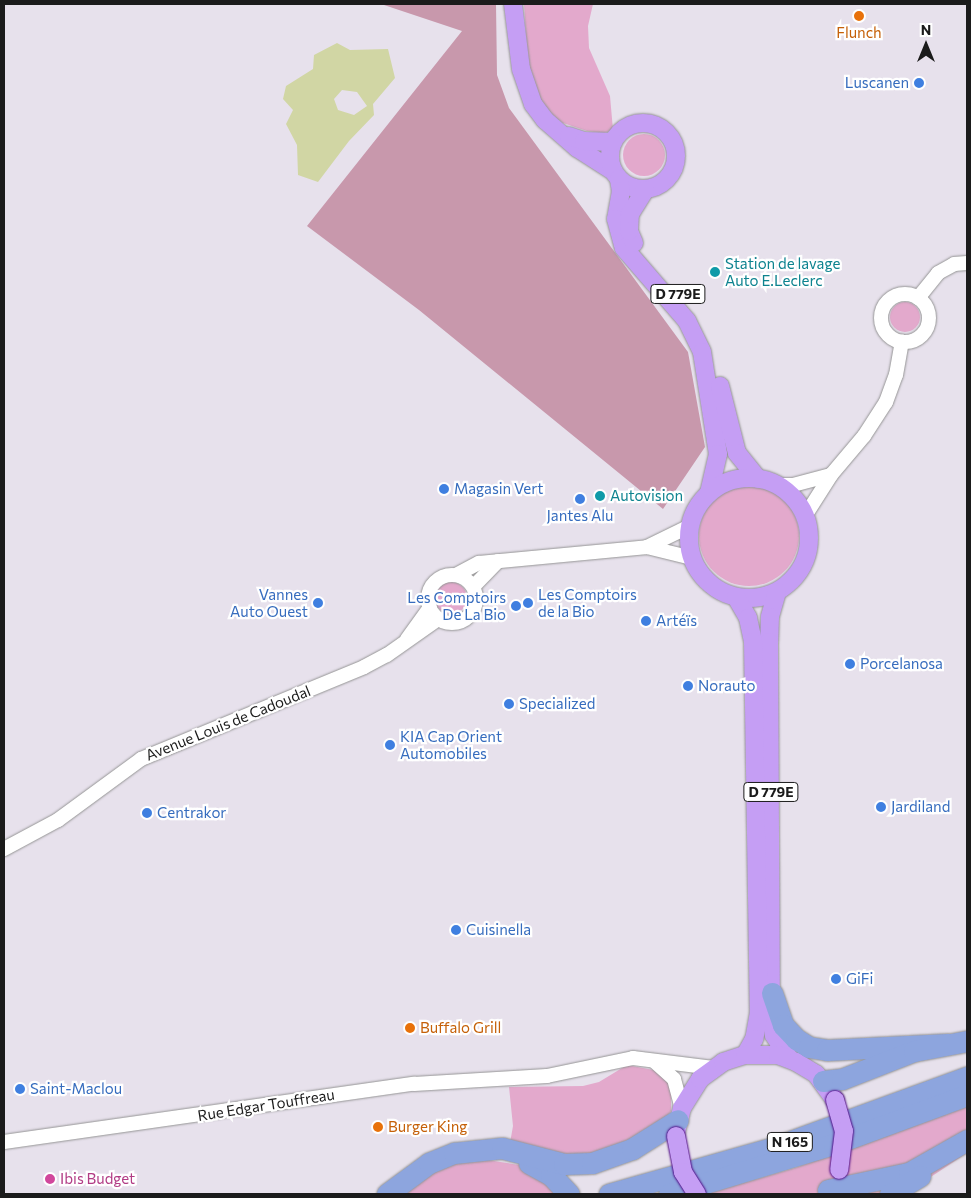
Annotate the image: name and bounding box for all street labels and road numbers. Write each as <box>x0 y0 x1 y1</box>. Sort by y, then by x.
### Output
road number: D 779E <box>649 282 707 306</box>
street label: Avenue Louis de Cadoudal <box>143 682 313 764</box>
road number: D 779E <box>742 780 800 804</box>
street label: Rue Edgar Touffreau <box>196 1085 336 1125</box>
road number: N 165 <box>766 1130 814 1154</box>

